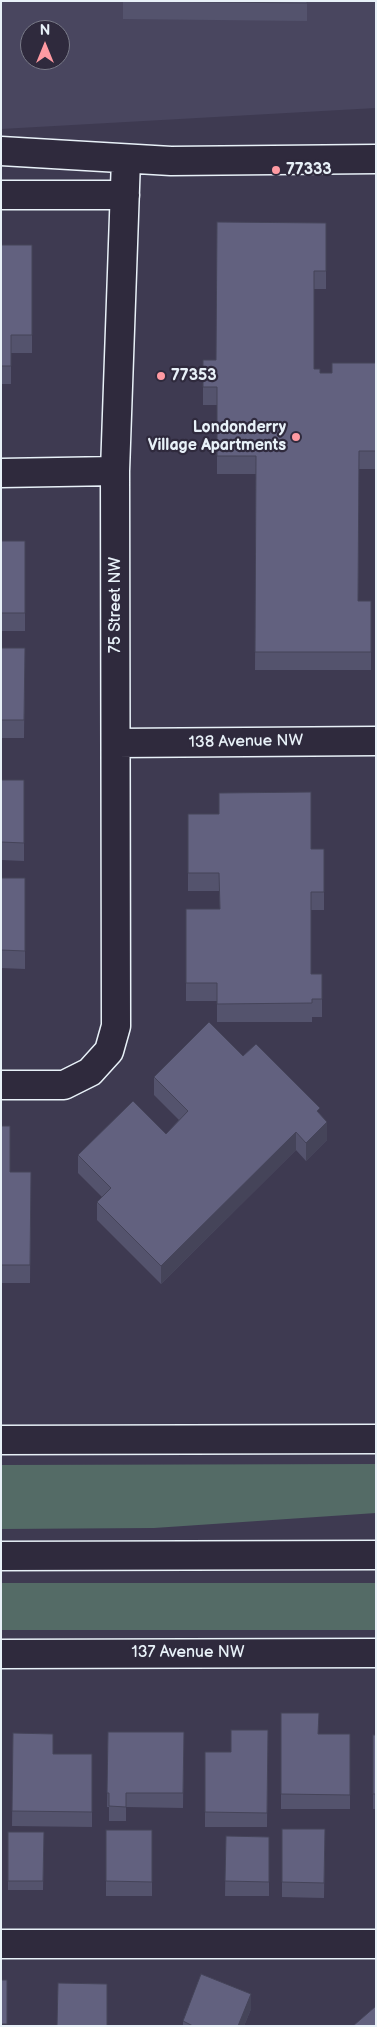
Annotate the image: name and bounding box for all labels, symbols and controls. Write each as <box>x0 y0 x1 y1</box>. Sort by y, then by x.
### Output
north arrow <box>20 20 70 70</box>
text: N <box>40 22 50 39</box>
place label: 77333 <box>286 160 332 180</box>
marker: 77333 <box>270 164 282 176</box>
place label: 77353 <box>171 366 217 386</box>
marker: 77353 <box>155 370 167 382</box>
place label: Londonderry Village Apartments <box>148 418 286 456</box>
marker: Londonderry Village Apartments <box>290 431 302 443</box>
street label: 75 Street NW <box>106 557 126 653</box>
street label: 138 Avenue NW <box>189 731 303 753</box>
street label: 137 Avenue NW <box>132 1643 244 1663</box>

